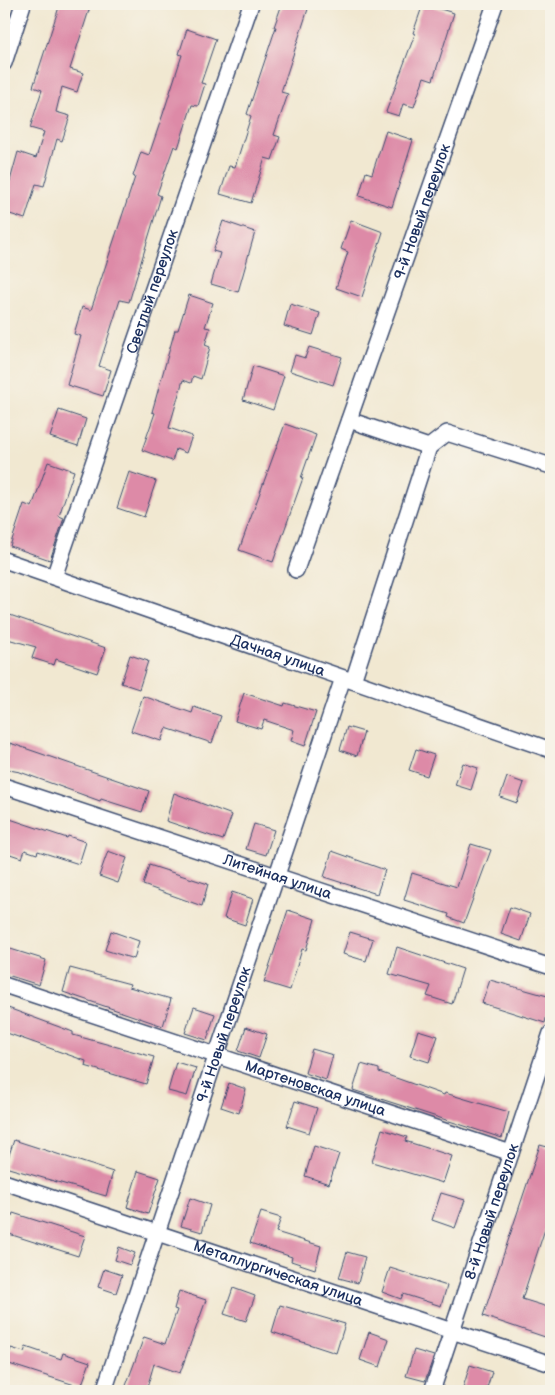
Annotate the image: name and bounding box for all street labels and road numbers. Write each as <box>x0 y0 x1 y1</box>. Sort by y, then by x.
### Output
street label: 9-й Новый переулок <box>390 141 455 282</box>
street label: Светлый переулок <box>122 227 183 356</box>
street label: Дачная улица <box>228 630 328 681</box>
street label: Литейная улица <box>220 850 334 904</box>
street label: 9-й Новый переулок <box>192 964 256 1105</box>
street label: Мартеновская улица <box>242 1056 388 1121</box>
street label: 8-й Новый переулок <box>461 1141 524 1282</box>
street label: Металлургическая улица <box>191 1237 365 1311</box>

